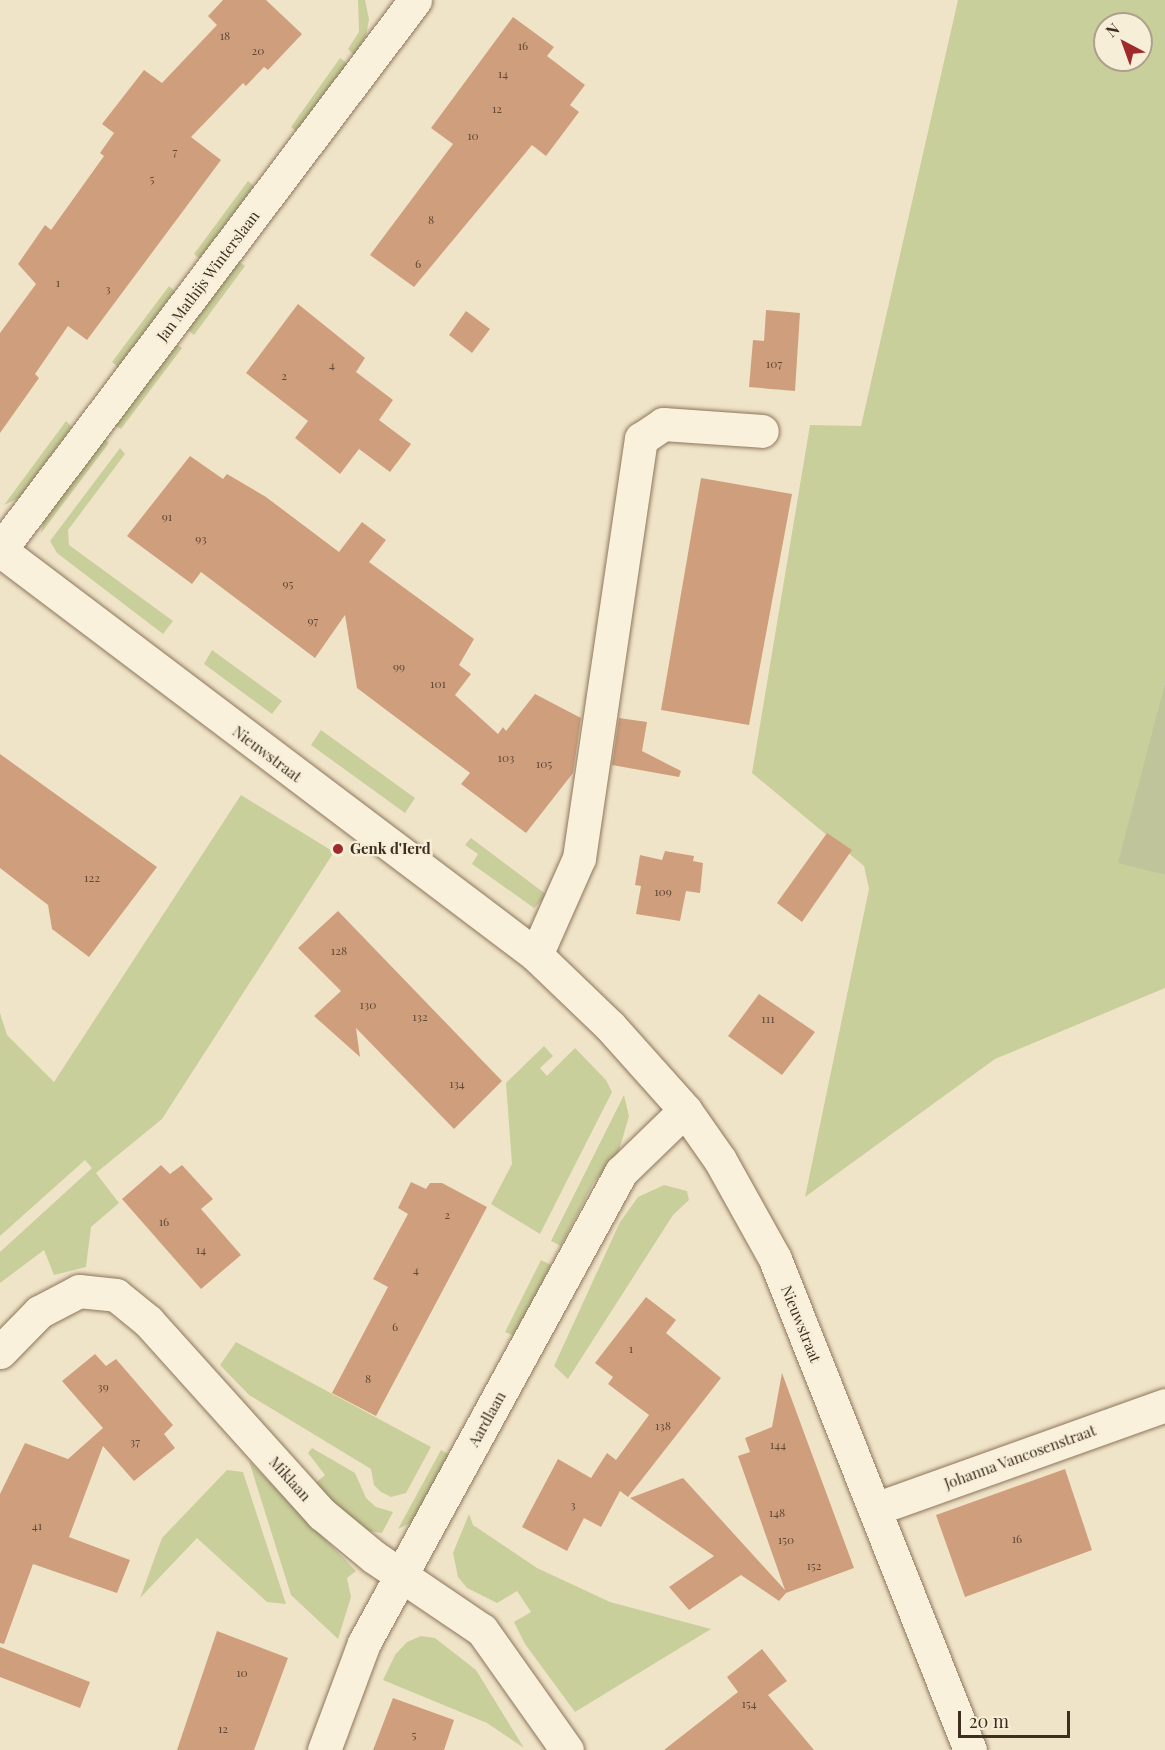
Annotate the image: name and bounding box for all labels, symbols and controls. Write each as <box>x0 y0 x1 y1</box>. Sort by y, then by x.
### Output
north arrow <box>1093 12 1153 72</box>
text: N <box>1101 18 1123 41</box>
house number: 18 <box>220 29 230 43</box>
house number: 16 <box>518 39 528 53</box>
house number: 20 <box>252 44 264 58</box>
house number: 14 <box>498 67 508 81</box>
house number: 12 <box>492 102 502 116</box>
house number: 10 <box>467 129 479 143</box>
house number: 7 <box>173 145 177 159</box>
house number: 5 <box>150 172 154 186</box>
street label: Jan Mathijs Winterslaan <box>153 207 263 345</box>
house number: 8 <box>428 213 434 227</box>
house number: 6 <box>415 257 421 271</box>
house number: 1 <box>56 276 60 290</box>
house number: 3 <box>105 282 111 296</box>
house number: 107 <box>766 357 782 371</box>
house number: 4 <box>329 358 335 372</box>
house number: 2 <box>281 369 287 383</box>
house number: 91 <box>162 510 172 524</box>
house number: 93 <box>195 532 207 546</box>
house number: 95 <box>282 577 294 591</box>
house number: 97 <box>308 614 318 628</box>
house number: 99 <box>393 660 405 674</box>
house number: 101 <box>430 677 446 691</box>
street label: Nieuwstraat <box>229 722 305 786</box>
house number: 103 <box>497 751 515 765</box>
house number: 105 <box>536 757 552 771</box>
place label: Genk d'Ierd <box>350 840 431 858</box>
marker: Genk d'Ierd <box>331 842 345 856</box>
house number: 122 <box>84 871 100 885</box>
house number: 109 <box>654 885 672 899</box>
house number: 128 <box>331 944 347 958</box>
house number: 130 <box>360 998 376 1012</box>
house number: 132 <box>412 1010 428 1024</box>
house number: 111 <box>761 1012 775 1026</box>
house number: 134 <box>449 1077 465 1091</box>
house number: 2 <box>444 1208 450 1222</box>
house number: 16 <box>159 1215 169 1229</box>
house number: 14 <box>196 1243 206 1257</box>
house number: 4 <box>413 1263 419 1277</box>
street label: Nieuwstraat <box>777 1283 825 1365</box>
house number: 6 <box>392 1320 398 1334</box>
house number: 1 <box>629 1342 633 1356</box>
house number: 8 <box>365 1372 371 1386</box>
house number: 39 <box>97 1380 109 1394</box>
street label: Aardlaan <box>465 1388 509 1450</box>
house number: 138 <box>655 1419 671 1433</box>
street label: Johanna Vancosenstraat <box>941 1421 1099 1493</box>
house number: 37 <box>130 1435 140 1449</box>
house number: 144 <box>770 1438 786 1452</box>
street label: Miklaan <box>265 1453 315 1505</box>
house number: 3 <box>570 1498 576 1512</box>
house number: 148 <box>769 1506 785 1520</box>
house number: 41 <box>32 1519 42 1533</box>
house number: 16 <box>1012 1532 1022 1546</box>
house number: 150 <box>778 1533 794 1547</box>
house number: 152 <box>806 1559 822 1573</box>
house number: 10 <box>236 1666 248 1680</box>
house number: 154 <box>741 1697 757 1711</box>
scale bar <box>961 1699 1074 1737</box>
text: 20 m <box>969 1709 1009 1733</box>
house number: 12 <box>218 1722 228 1736</box>
house number: 5 <box>412 1728 416 1742</box>

